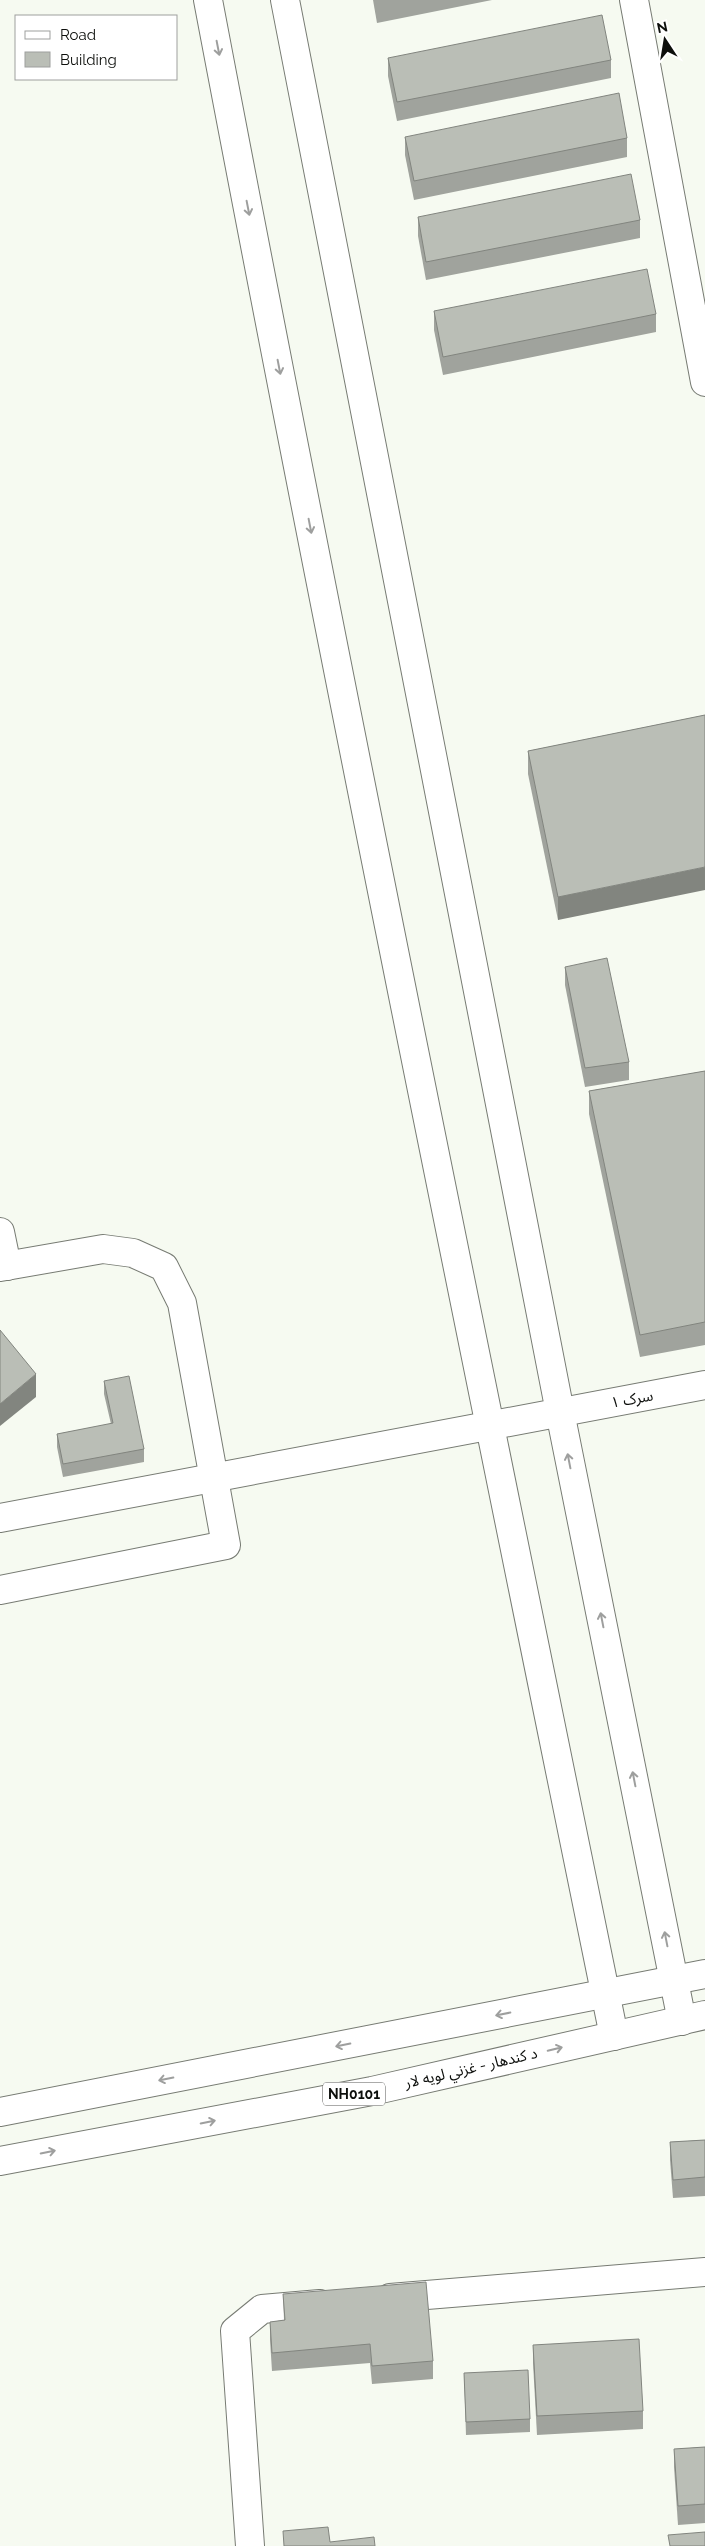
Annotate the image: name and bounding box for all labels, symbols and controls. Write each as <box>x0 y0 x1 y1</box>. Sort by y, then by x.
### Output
legend <box>15 15 178 80</box>
north arrow <box>640 15 690 65</box>
text: N <box>655 18 669 36</box>
text: Road <box>60 26 96 44</box>
one-way arrow <box>213 39 223 55</box>
text: Building <box>60 51 117 69</box>
one-way arrow <box>243 199 253 215</box>
one-way arrow <box>274 359 284 375</box>
one-way arrow <box>306 518 316 534</box>
street label: سرک ۱ <box>609 1386 655 1412</box>
one-way arrow <box>564 1453 574 1469</box>
one-way arrow <box>596 1612 606 1628</box>
one-way arrow <box>629 1772 638 1788</box>
one-way arrow <box>661 1931 670 1947</box>
one-way arrow <box>495 2009 511 2019</box>
one-way arrow <box>335 2041 351 2050</box>
street label: د کندهار - غزني لويه لار <box>402 2044 540 2095</box>
one-way arrow <box>547 2044 563 2054</box>
one-way arrow <box>159 2075 175 2085</box>
road number: NH0101 <box>323 2082 385 2106</box>
one-way arrow <box>199 2117 215 2126</box>
one-way arrow <box>39 2147 55 2157</box>

